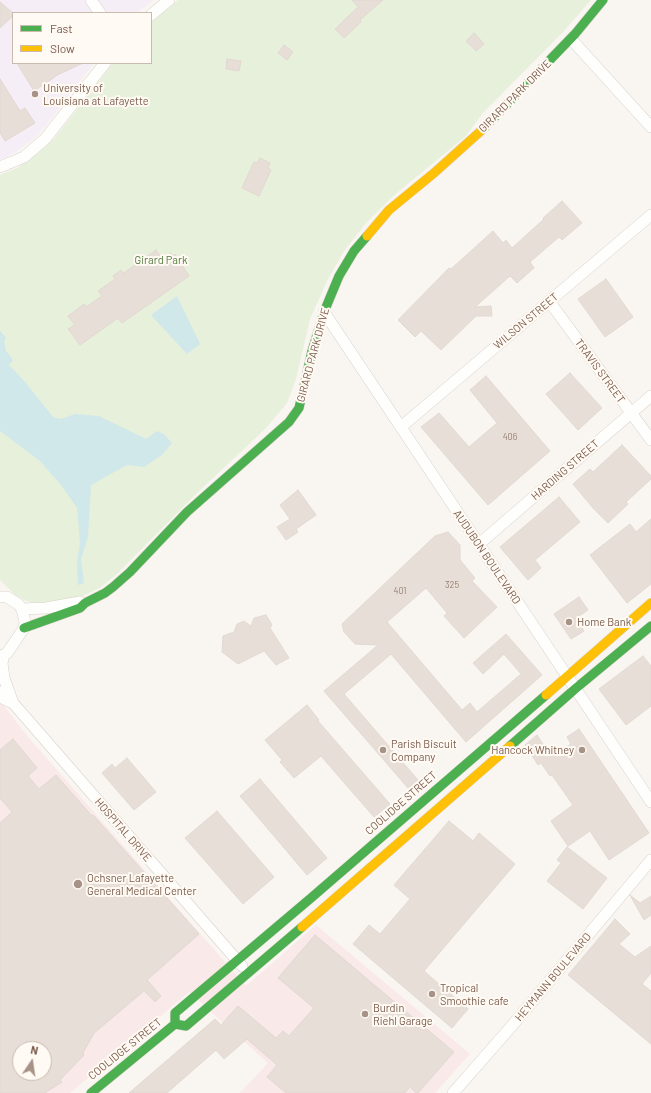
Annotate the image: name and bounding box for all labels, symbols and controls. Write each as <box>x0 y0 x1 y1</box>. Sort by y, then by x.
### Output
legend <box>12 12 152 64</box>
text: Fast <box>50 21 73 35</box>
text: Slow <box>50 41 75 55</box>
street label: GIRARD PARK DRIVE <box>476 57 554 135</box>
place label: University of Louisiana at Lafayette <box>43 81 149 107</box>
marker: University of Louisiana at Lafayette <box>30 89 40 99</box>
park label: Girard Park <box>135 253 187 267</box>
street label: WILSON STREET <box>491 290 561 352</box>
street label: GIRARD PARK DRIVE <box>294 306 332 404</box>
street label: TRAVIS STREET <box>572 336 628 406</box>
house number: 406 <box>503 432 517 442</box>
street label: HARDING STREET <box>528 437 602 503</box>
street label: AUDUBON BOULEVARD <box>451 507 523 607</box>
house number: 325 <box>445 580 459 590</box>
house number: 401 <box>394 586 406 596</box>
place label: Home Bank <box>577 615 631 629</box>
marker: Home Bank <box>564 617 574 627</box>
place label: Parish Biscuit Company <box>391 737 457 763</box>
place label: Hancock Whitney <box>491 743 574 757</box>
marker: Parish Biscuit Company <box>378 745 388 755</box>
marker: Hancock Whitney <box>577 745 587 755</box>
street label: COOLIDGE STREET <box>362 768 440 838</box>
street label: HOSPITAL DRIVE <box>92 796 154 864</box>
place label: Ochsner Lafayette General Medical Center <box>87 871 196 897</box>
marker: Ochsner Lafayette General Medical Center <box>72 878 84 890</box>
street label: HEYMANN BOULEVARD <box>512 930 594 1024</box>
place label: Tropical Smoothie cafe <box>440 981 509 1007</box>
marker: Tropical Smoothie cafe <box>427 989 437 999</box>
place label: Burdin Riehl Garage <box>373 1001 433 1027</box>
marker: Burdin Riehl Garage <box>360 1009 370 1019</box>
street label: COOLIDGE STREET <box>86 1015 164 1083</box>
north arrow <box>12 1041 52 1081</box>
text: N <box>30 1043 40 1057</box>

